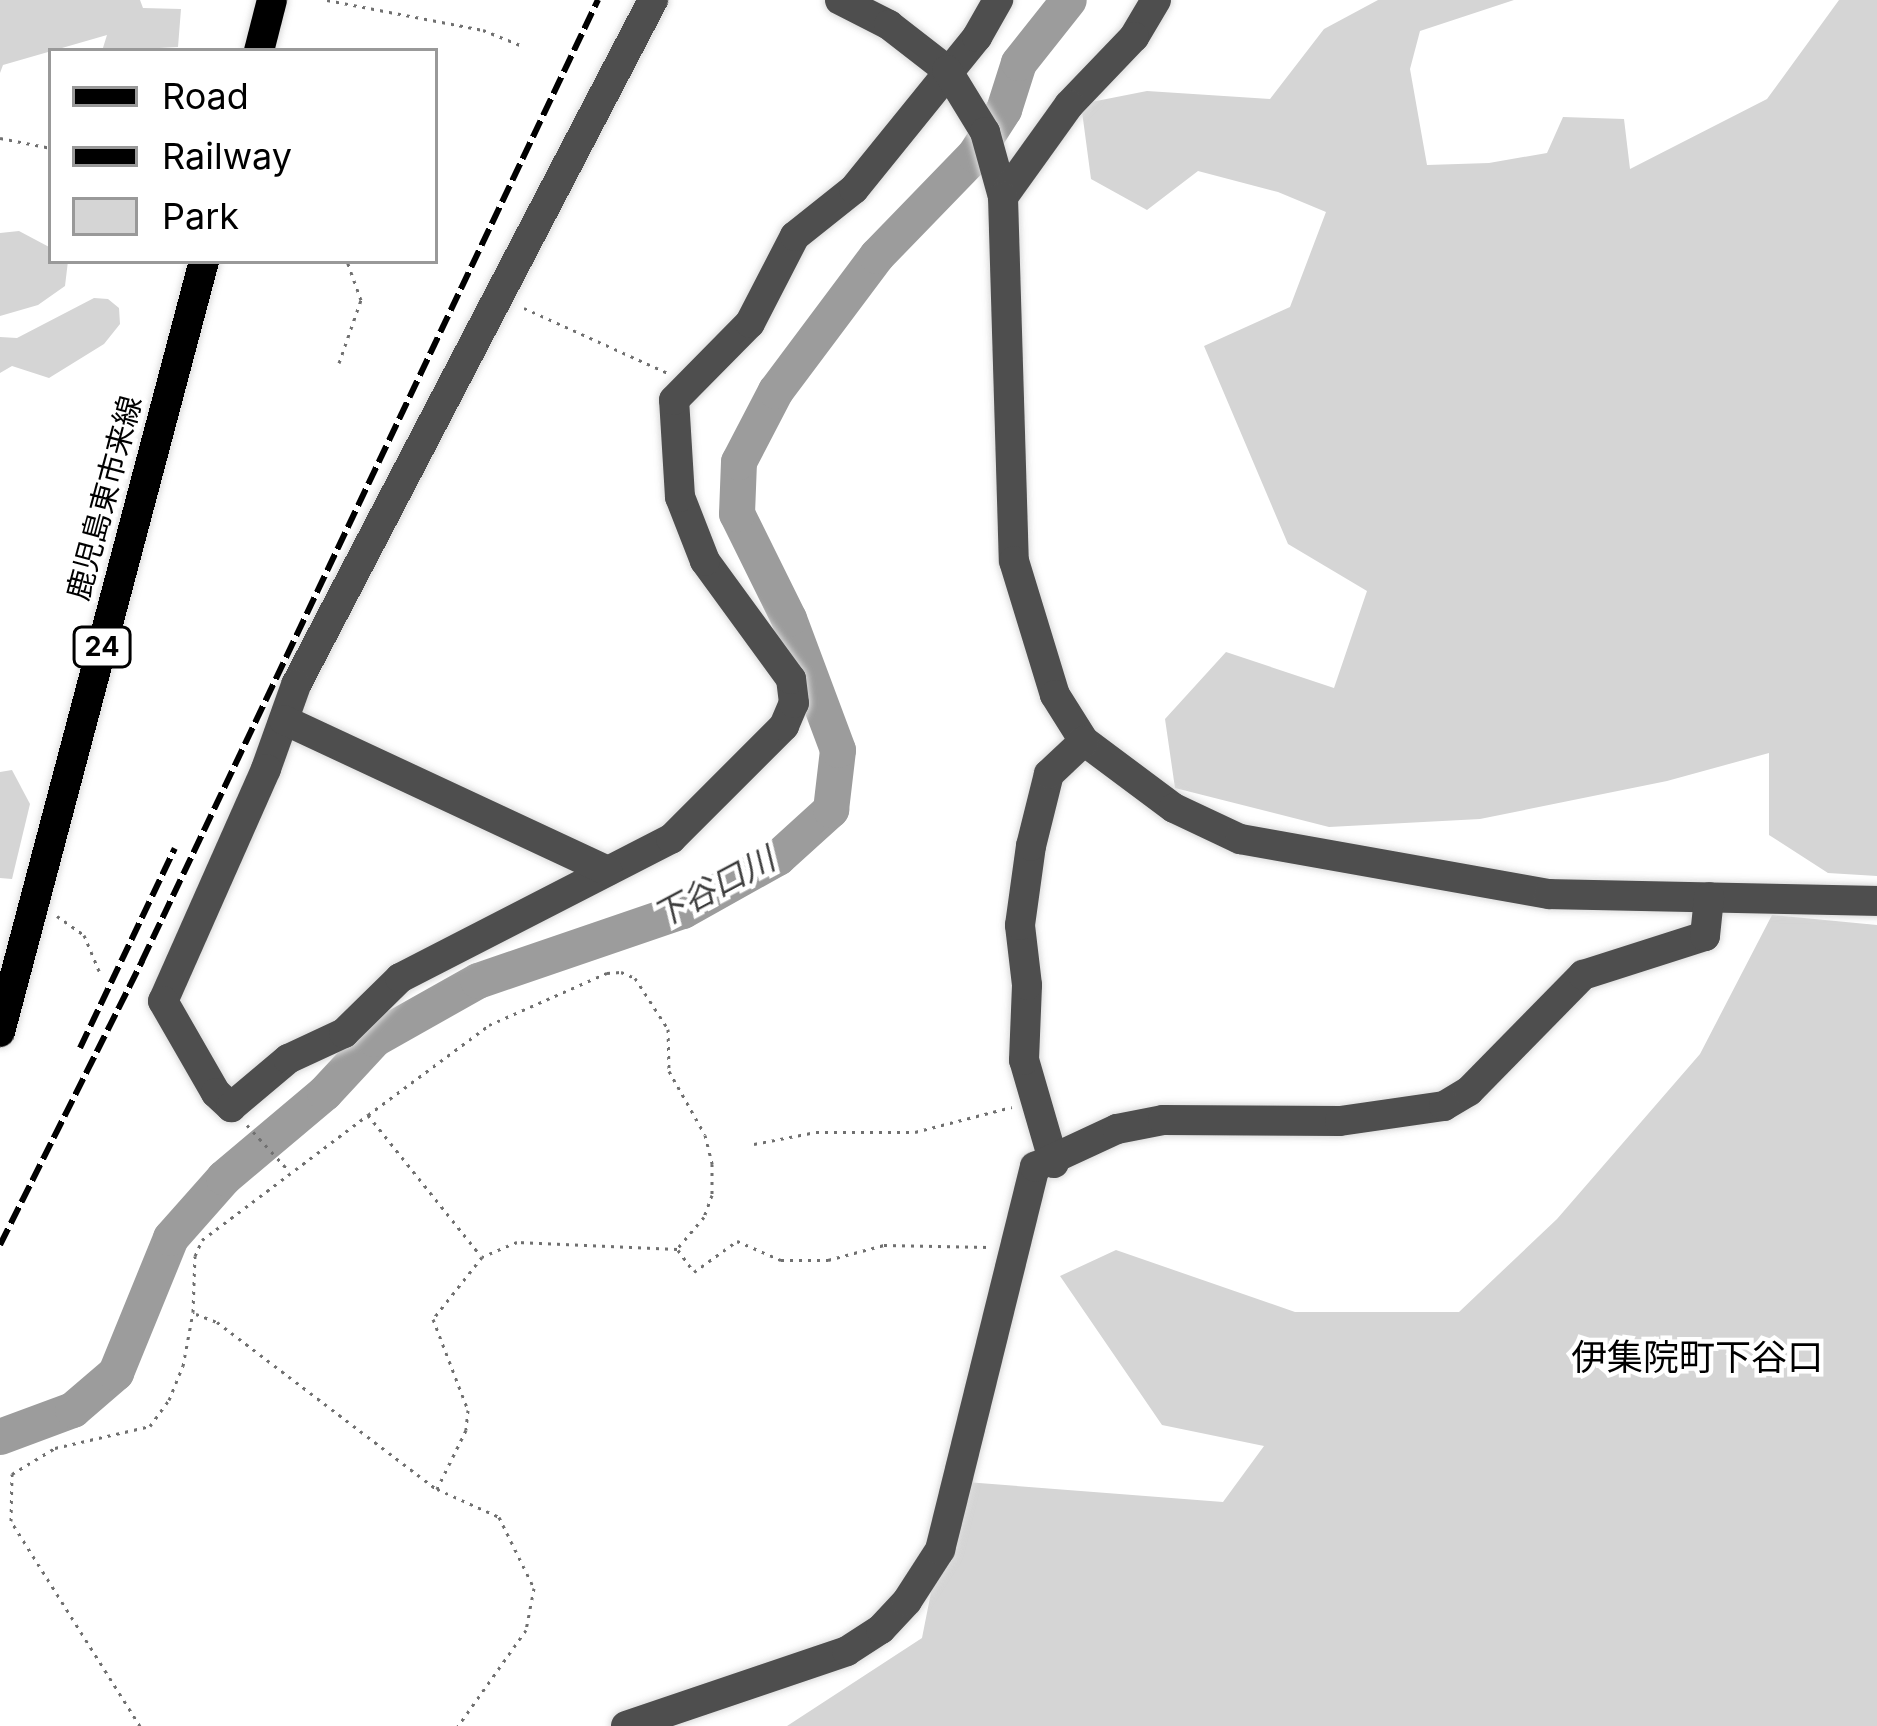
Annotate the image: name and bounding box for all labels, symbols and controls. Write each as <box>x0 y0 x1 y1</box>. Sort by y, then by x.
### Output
legend <box>48 48 438 264</box>
text: Road <box>162 74 249 118</box>
text: Railway <box>162 134 292 178</box>
text: Park <box>162 194 239 238</box>
street label: 鹿児島東市来線 <box>59 392 149 604</box>
road number: 24 <box>72 626 132 668</box>
water label: 下谷口川 <box>646 840 782 936</box>
district label: 伊集院町下谷口 <box>1571 1336 1823 1380</box>

